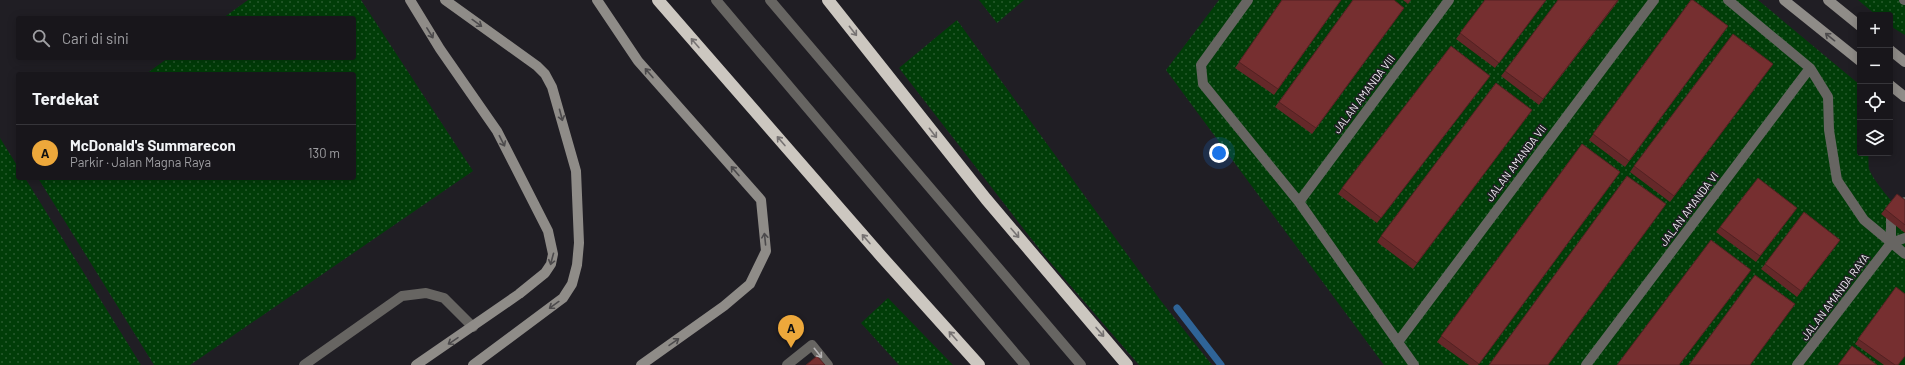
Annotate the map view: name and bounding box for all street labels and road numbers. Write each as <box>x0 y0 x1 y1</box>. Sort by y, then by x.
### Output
street label: JALAN AMANDA VIII <box>1330 52 1397 136</box>
street label: JALAN AMANDA VII <box>1483 122 1548 203</box>
street label: JALAN AMANDA VI <box>1657 169 1721 248</box>
street label: JALAN AMANDA RAYA <box>1798 251 1872 343</box>

